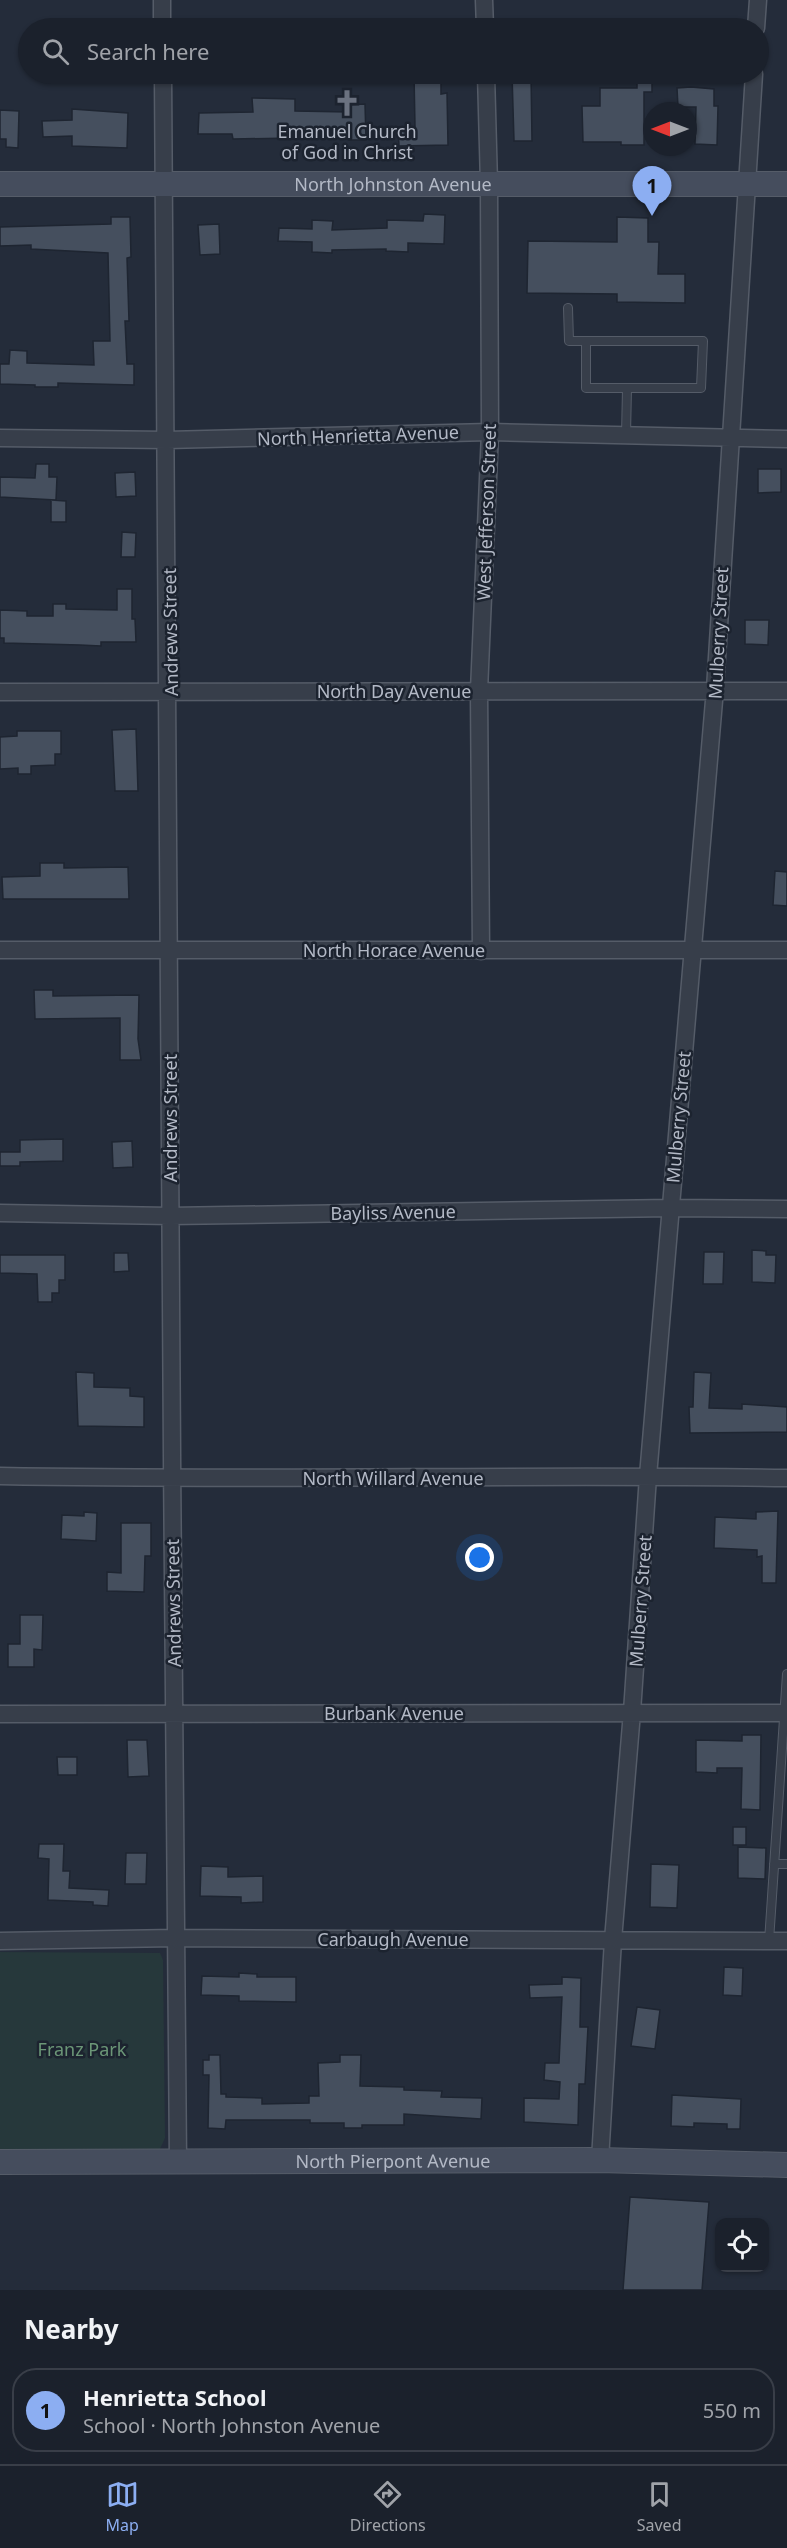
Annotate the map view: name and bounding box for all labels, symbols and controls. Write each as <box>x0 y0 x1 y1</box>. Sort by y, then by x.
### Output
search box <box>18 18 769 84</box>
icon: search <box>39 35 72 68</box>
text: Search here <box>87 36 209 66</box>
church icon: Emanuel Church of God in Christ <box>332 88 362 118</box>
north arrow <box>643 102 697 156</box>
place label: Emanuel Church of God in Christ <box>277 119 417 164</box>
pin: 1 <box>632 166 672 216</box>
street label: North Johnston Avenue <box>294 172 492 196</box>
street label: North Henrietta Avenue <box>257 419 459 451</box>
street label: West Jefferson Street <box>471 423 501 601</box>
street label: Mulberry Street <box>703 566 733 700</box>
street label: Andrews Street <box>157 567 183 696</box>
street label: North Day Avenue <box>317 679 471 703</box>
street label: North Horace Avenue <box>303 938 485 962</box>
street label: Mulberry Street <box>660 1050 696 1184</box>
street label: Andrews Street <box>158 1053 182 1182</box>
street label: Bayliss Avenue <box>330 1199 456 1225</box>
street label: North Willard Avenue <box>302 1466 484 1490</box>
street label: Mulberry Street <box>623 1534 657 1668</box>
street label: Andrews Street <box>160 1538 186 1667</box>
your location <box>465 1543 494 1572</box>
street label: Burbank Avenue <box>324 1701 464 1725</box>
street label: Carbaugh Avenue <box>317 1927 469 1951</box>
park label: Franz Park <box>38 2037 127 2061</box>
street label: North Pierpont Avenue <box>295 2148 491 2173</box>
map controls <box>715 2218 769 2272</box>
button: locate <box>715 2218 769 2272</box>
text: Nearby <box>24 2311 119 2347</box>
text: Henrietta School <box>83 2382 267 2412</box>
text: 1 <box>40 2397 51 2424</box>
text: 550 m <box>703 2397 761 2424</box>
text: School · North Johnston Avenue <box>83 2412 380 2439</box>
tab: Map <box>105 2478 139 2536</box>
tab: Directions <box>350 2478 426 2536</box>
tab: Saved <box>637 2478 681 2536</box>

